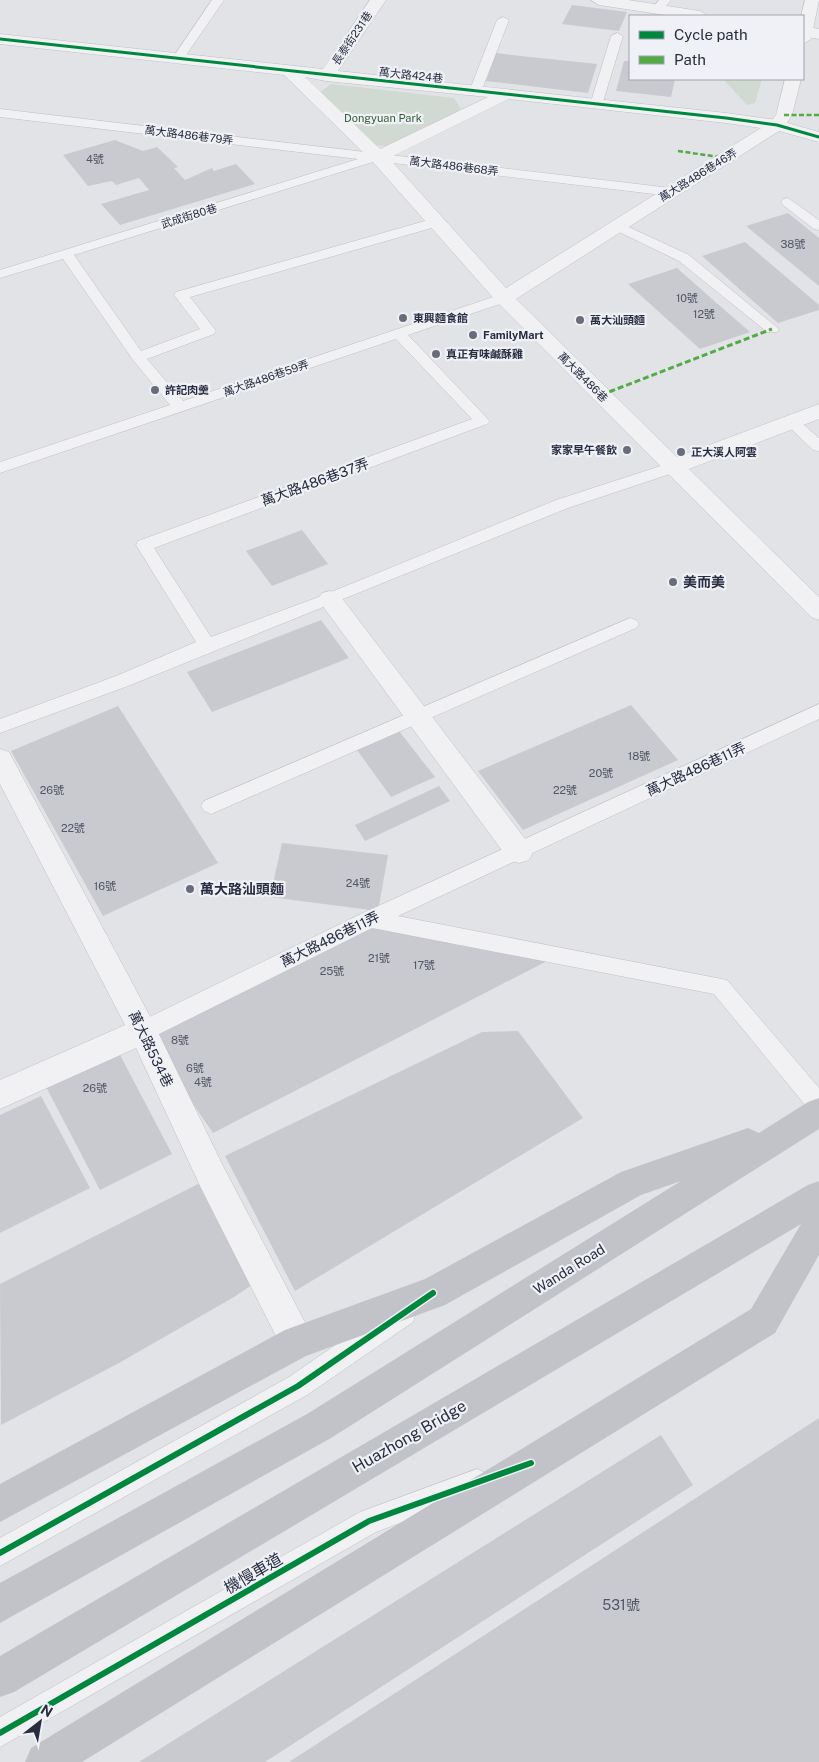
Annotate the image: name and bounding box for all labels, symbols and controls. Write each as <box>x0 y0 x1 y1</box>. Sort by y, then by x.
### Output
street label: 長泰街231巷 <box>330 9 374 67</box>
legend <box>629 15 804 80</box>
text: Cycle path <box>674 26 748 43</box>
text: Path <box>674 51 706 68</box>
street label: 萬大路424巷 <box>378 66 444 84</box>
park label: Dongyuan Park <box>344 112 422 124</box>
street label: 萬大路486巷79弄 <box>144 124 234 146</box>
street label: 萬大路486巷46弄 <box>657 146 739 204</box>
house number: 4號 <box>86 153 104 165</box>
street label: 萬大路486巷68弄 <box>409 155 499 177</box>
street label: 武成街80巷 <box>160 202 218 230</box>
house number: 38號 <box>781 238 805 250</box>
house number: 10號 <box>676 292 698 304</box>
house number: 12號 <box>693 308 715 320</box>
marker: 東興麵食館 <box>397 312 409 324</box>
place label: 東興麵食館 <box>413 312 468 324</box>
marker: 萬大汕頭麵 <box>574 314 586 326</box>
place label: 萬大汕頭麵 <box>590 314 645 326</box>
marker: FamilyMart <box>467 329 479 341</box>
place label: FamilyMart <box>483 329 544 341</box>
marker: 真正有味鹹酥雞 <box>430 348 442 360</box>
place label: 真正有味鹹酥雞 <box>446 348 523 360</box>
street label: 萬大路486巷 <box>556 350 610 404</box>
street label: 萬大路486巷59弄 <box>222 358 310 398</box>
marker: 許記肉羹 <box>149 384 161 396</box>
place label: 許記肉羹 <box>165 384 209 396</box>
place label: 家家早午餐飲 <box>551 444 617 456</box>
marker: 家家早午餐飲 <box>621 444 633 456</box>
marker: 正大溪人阿雲 <box>675 446 687 458</box>
place label: 正大溪人阿雲 <box>691 446 757 458</box>
street label: 萬大路486巷37弄 <box>259 455 371 509</box>
place label: 美而美 <box>683 574 725 590</box>
marker: 美而美 <box>667 576 679 588</box>
street label: 萬大路486巷11弄 <box>644 739 748 799</box>
house number: 18號 <box>628 750 650 762</box>
house number: 20號 <box>589 767 613 779</box>
house number: 26號 <box>40 784 64 796</box>
house number: 22號 <box>553 784 577 796</box>
house number: 22號 <box>61 822 85 834</box>
house number: 24號 <box>346 877 370 889</box>
house number: 16號 <box>94 880 116 892</box>
place label: 萬大路汕頭麵 <box>200 881 284 897</box>
marker: 萬大路汕頭麵 <box>184 883 196 895</box>
street label: 萬大路486巷11弄 <box>278 908 382 970</box>
house number: 21號 <box>368 952 390 964</box>
house number: 17號 <box>413 959 435 971</box>
house number: 25號 <box>320 965 344 977</box>
street label: 萬大路534巷 <box>126 1008 176 1090</box>
house number: 8號 <box>171 1034 189 1046</box>
house number: 6號 <box>186 1062 204 1074</box>
house number: 4號 <box>194 1076 212 1088</box>
house number: 26號 <box>83 1082 107 1094</box>
street label: Wanda Road <box>530 1241 608 1297</box>
street label: Huazhong Bridge <box>349 1396 470 1477</box>
street label: 機慢車道 <box>221 1549 286 1598</box>
house number: 531號 <box>602 1597 640 1613</box>
north arrow <box>15 1697 65 1747</box>
text: N <box>38 1701 56 1721</box>

